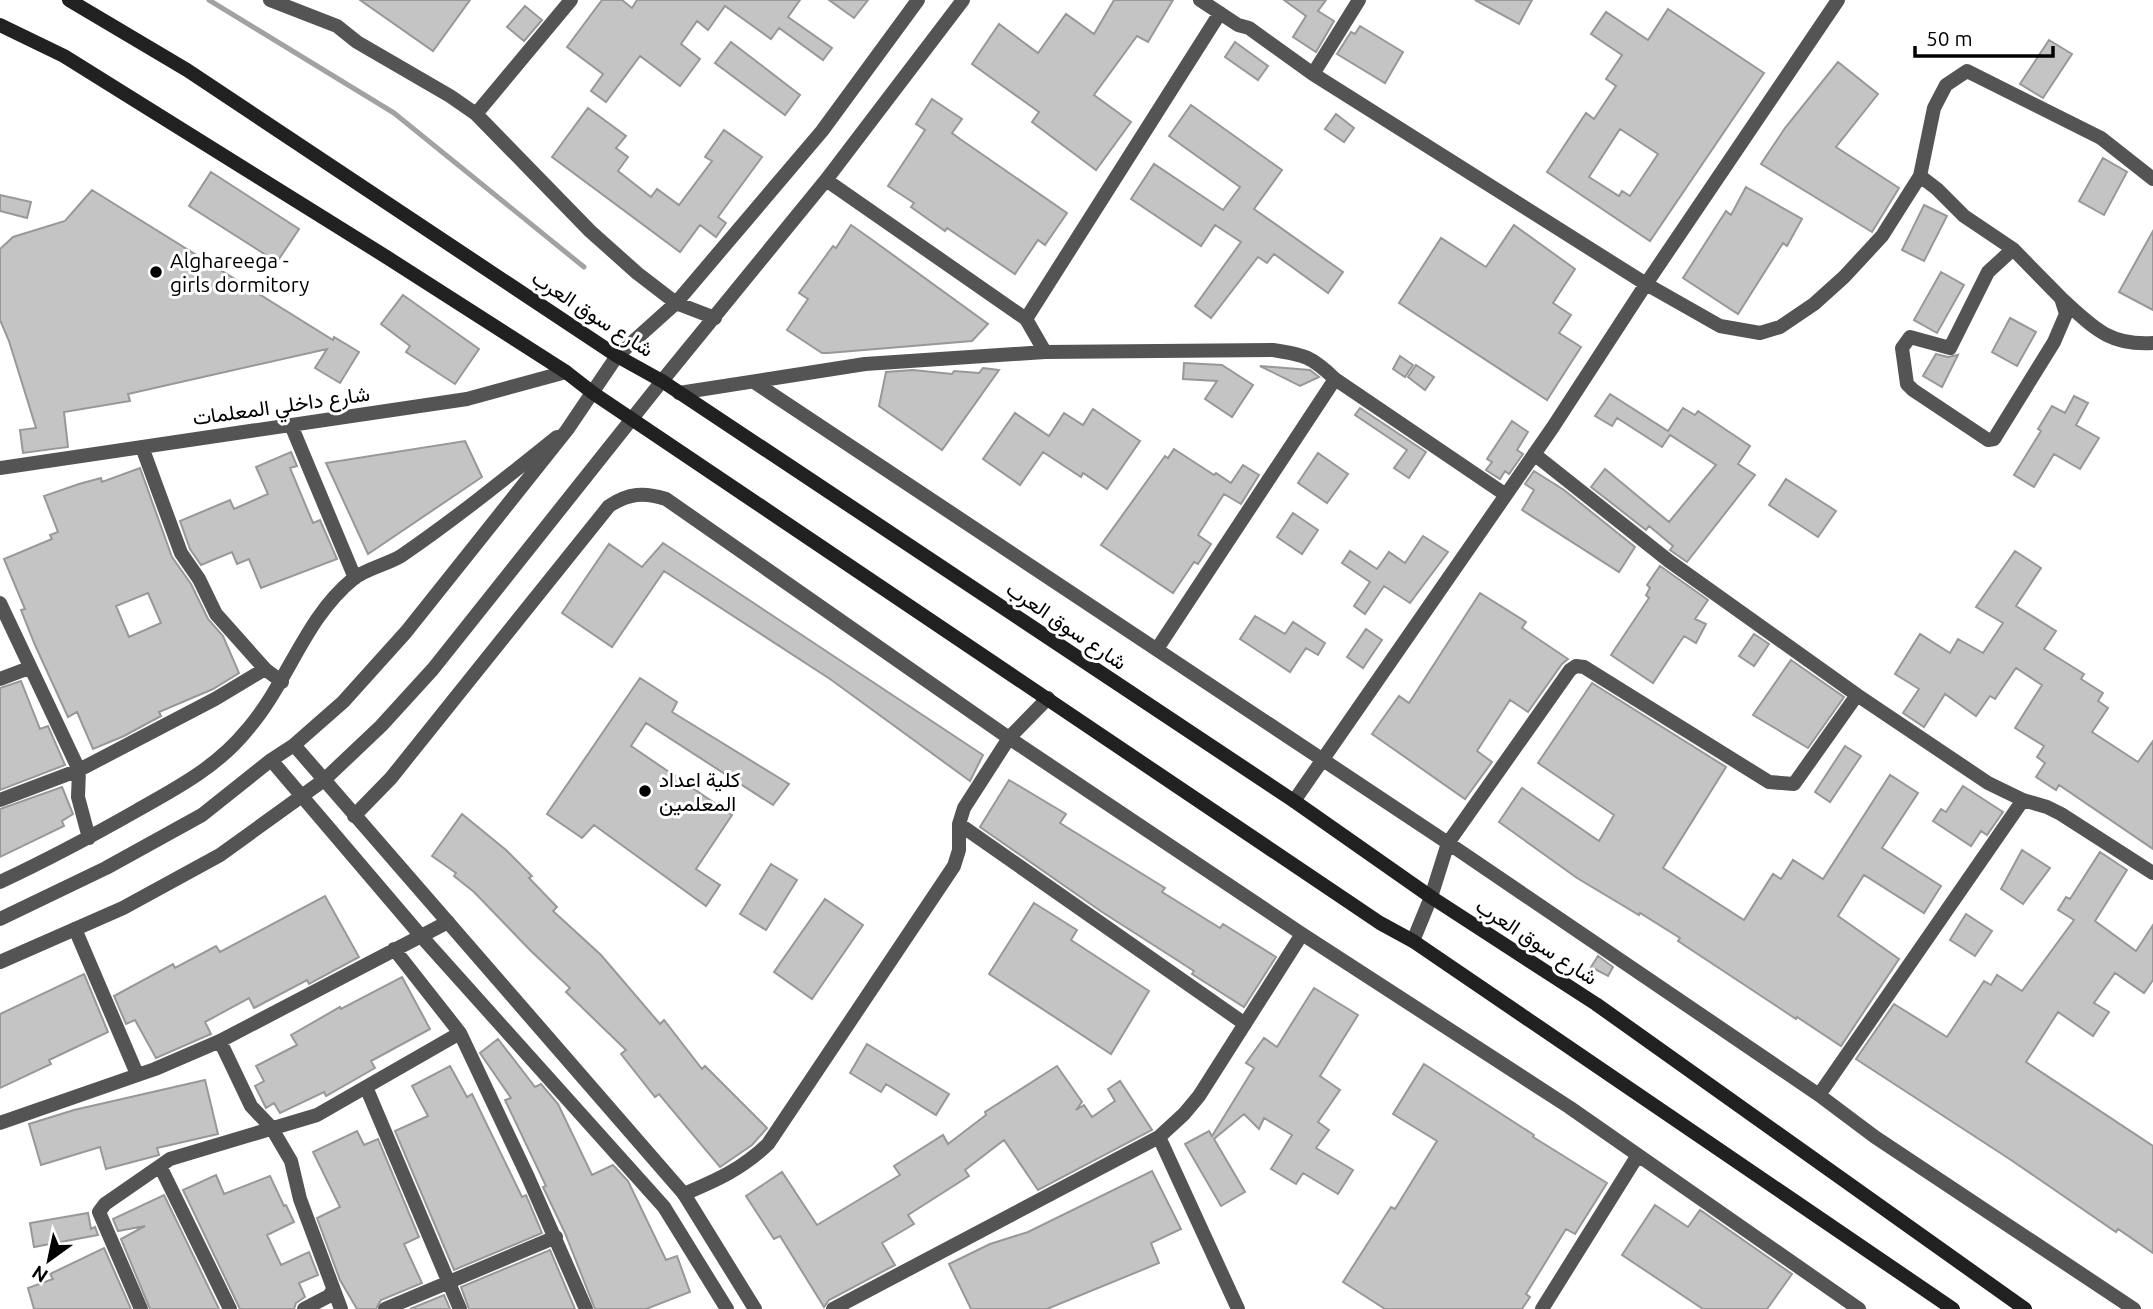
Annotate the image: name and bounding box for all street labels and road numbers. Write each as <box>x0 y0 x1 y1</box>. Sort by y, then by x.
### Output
street label: شارع سوق العرب <box>526 265 658 364</box>
street label: شارع داخلي المعلمات <box>191 381 372 435</box>
street label: شارع سوق العرب <box>1001 576 1132 677</box>
street label: شارع سوق العرب <box>1470 893 1602 992</box>

